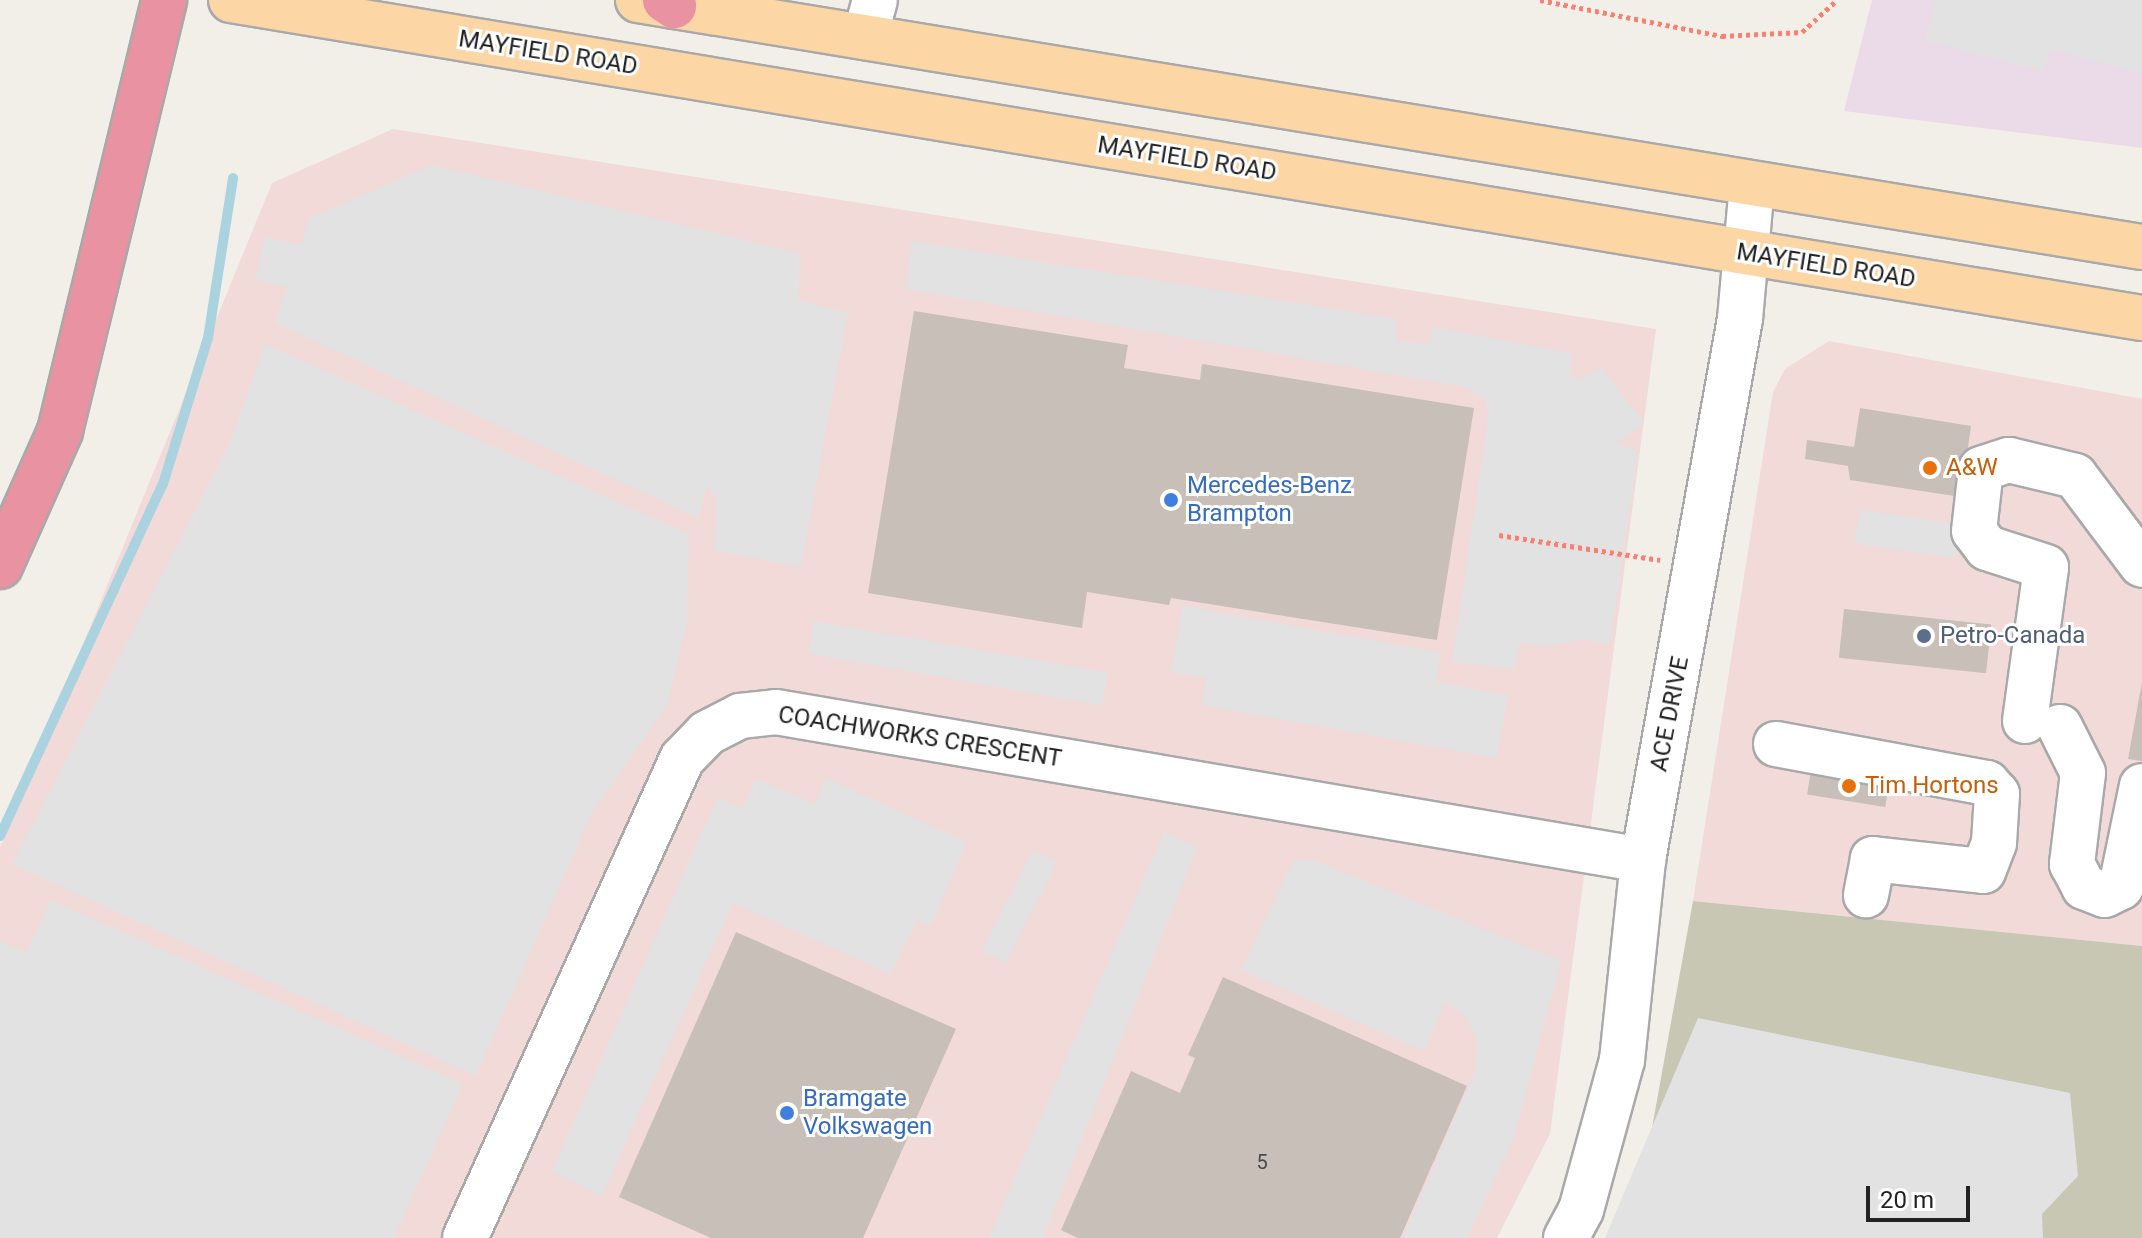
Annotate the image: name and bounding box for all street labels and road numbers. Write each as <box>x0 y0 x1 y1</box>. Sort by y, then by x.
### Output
street label: MAYFIELD ROAD <box>457 25 639 81</box>
street label: MAYFIELD ROAD <box>1096 131 1278 187</box>
street label: MAYFIELD ROAD <box>1735 238 1917 294</box>
street label: ACE DRIVE <box>1645 654 1695 774</box>
street label: COACHWORKS CRESCENT <box>776 700 1064 774</box>

